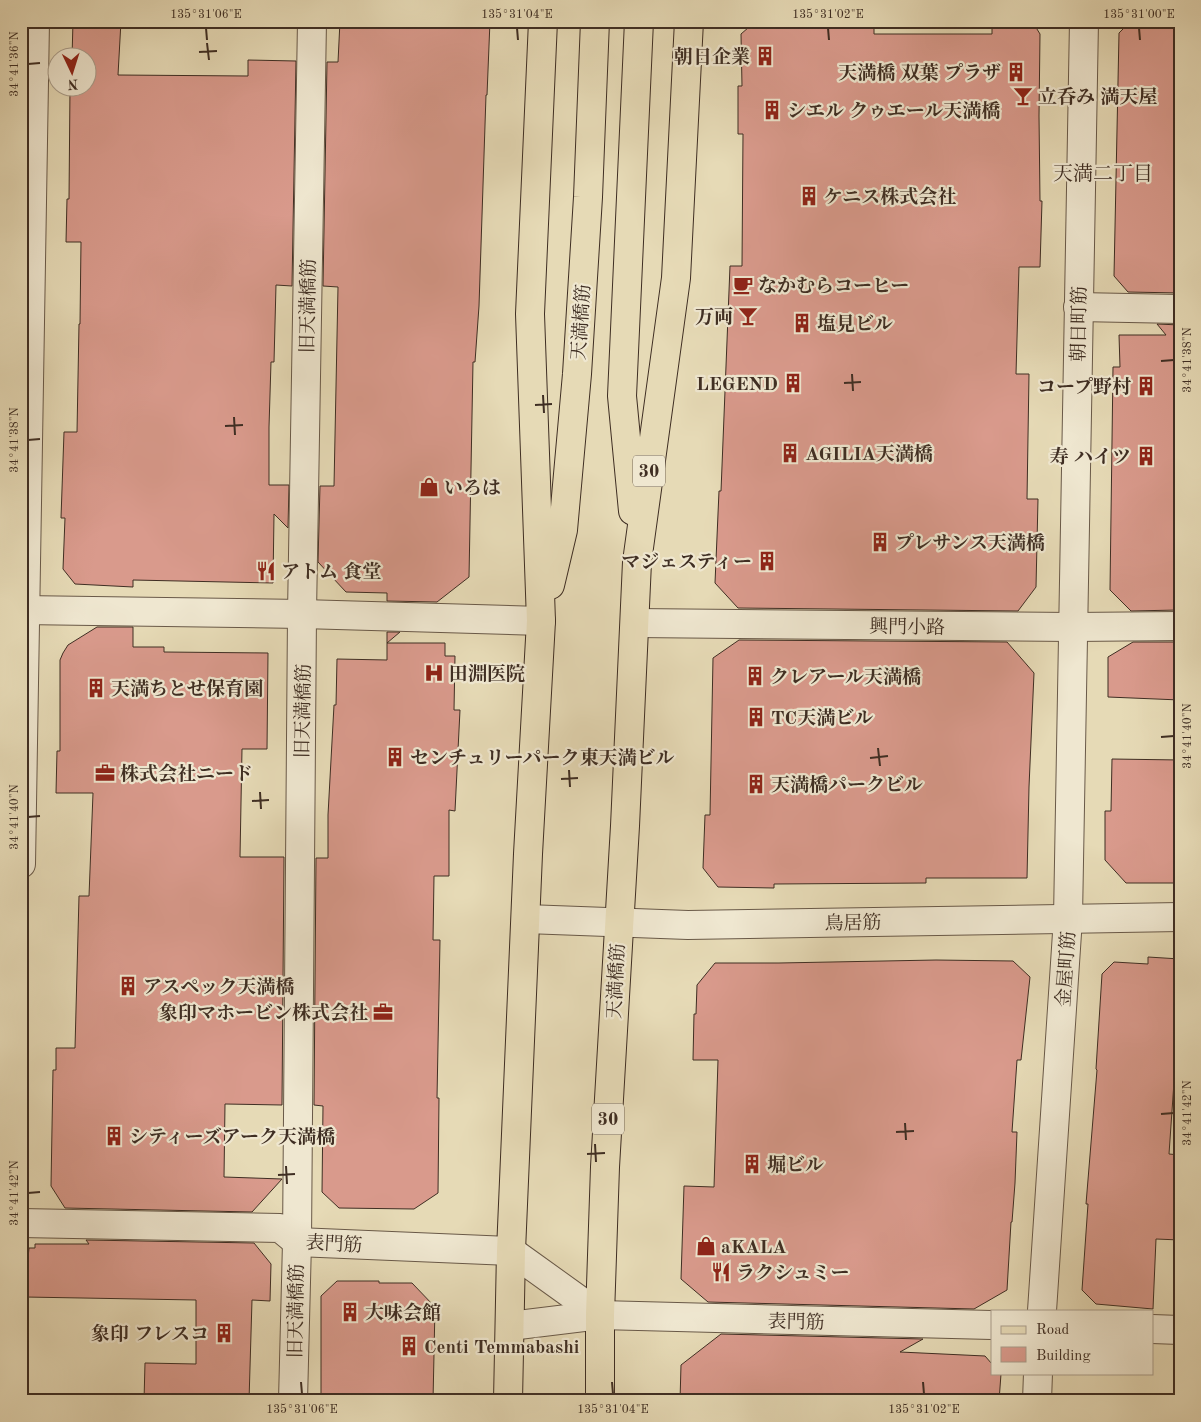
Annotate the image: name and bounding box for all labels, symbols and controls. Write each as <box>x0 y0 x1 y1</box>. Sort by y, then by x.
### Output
text: 135°31'06"E <box>170 8 242 21</box>
text: 135°31'04"E <box>481 8 553 21</box>
text: 135°31'02"E <box>792 8 864 21</box>
text: 135°31'00"E <box>1103 8 1175 21</box>
text: 34°41'36"N <box>9 31 21 97</box>
building icon: 朝日企業 <box>754 45 776 67</box>
place label: 朝日企業 <box>674 46 750 68</box>
north arrow <box>48 48 98 98</box>
building icon: 天満橋 双葉 プラザ <box>1005 61 1027 83</box>
place label: 天満橋 双葉 プラザ <box>838 62 1001 84</box>
text: N <box>67 77 79 91</box>
bar icon: 立呑み 満天屋 <box>1012 85 1034 107</box>
place label: 立呑み 満天屋 <box>1038 86 1157 108</box>
building icon: シエル クゥエール天満橋 <box>761 99 783 121</box>
place label: シエル クゥエール天満橋 <box>787 101 1000 122</box>
district label: 天満二丁目 <box>1053 163 1153 185</box>
building icon: ケニス株式会社 <box>798 185 820 207</box>
place label: ケニス株式会社 <box>824 186 956 208</box>
street label: 旧天満橋筋 <box>297 258 320 354</box>
cafe icon: なかむらコーヒー <box>732 274 754 296</box>
place label: なかむらコーヒー <box>758 276 909 297</box>
street label: 天満橋筋 <box>568 283 595 361</box>
street label: 朝日町筋 <box>1068 286 1091 362</box>
bar icon: 万両 <box>737 305 759 327</box>
place label: 万両 <box>695 306 733 328</box>
building icon: 塩見ビル <box>791 312 813 334</box>
place label: 塩見ビル <box>817 313 893 335</box>
text: 34°41'38"N <box>1182 327 1194 393</box>
building icon: LEGEND <box>782 372 804 394</box>
building icon: コープ野村 <box>1135 375 1157 397</box>
place label: LEGEND <box>696 376 778 395</box>
place label: コープ野村 <box>1037 376 1131 398</box>
text: 34°41'38"N <box>9 407 21 473</box>
building icon: AGILIA天満橋 <box>779 442 801 464</box>
place label: AGILIA天満橋 <box>805 444 933 465</box>
building icon: 寿 ハイツ <box>1135 445 1157 467</box>
place label: 寿 ハイツ <box>1050 446 1131 468</box>
road number: 30 <box>633 456 665 486</box>
shop icon: いろは <box>418 476 440 498</box>
place label: いろは <box>444 479 501 499</box>
building icon: プレサンス天満橋 <box>869 531 891 553</box>
place label: プレサンス天満橋 <box>895 533 1045 554</box>
building icon: マジェスティー <box>756 550 778 572</box>
place label: マジェスティー <box>621 552 752 573</box>
restaurant icon: アトム 食堂 <box>255 560 277 582</box>
place label: アトム 食堂 <box>281 561 381 583</box>
street label: 興門小路 <box>869 616 945 639</box>
hospital icon: 田淵医院 <box>423 662 445 684</box>
street label: 旧天満橋筋 <box>292 663 315 759</box>
place label: 田淵医院 <box>449 663 525 685</box>
building icon: クレアール天満橋 <box>744 665 766 687</box>
place label: クレアール天満橋 <box>770 667 921 688</box>
building icon: 天満ちとせ保育園 <box>85 677 107 699</box>
place label: 天満ちとせ保育園 <box>111 678 263 700</box>
text: 34°41'40"N <box>1182 703 1194 769</box>
building icon: TC天満ビル <box>745 706 767 728</box>
place label: TC天満ビル <box>771 708 873 729</box>
building icon: センチュリーパーク東天満ビル <box>384 746 406 768</box>
place label: センチュリーパーク東天満ビル <box>410 747 674 769</box>
office icon: 株式会社ニード <box>94 762 116 784</box>
place label: 株式会社ニード <box>120 763 253 785</box>
building icon: 天満橋パークビル <box>745 773 767 795</box>
place label: 天満橋パークビル <box>771 775 923 796</box>
text: 34°41'40"N <box>9 784 21 850</box>
street label: 鳥居筋 <box>824 912 882 934</box>
street label: 金屋町筋 <box>1052 930 1080 1008</box>
street label: 天満橋筋 <box>604 943 629 1020</box>
building icon: アスペック天満橋 <box>117 975 139 997</box>
place label: アスペック天満橋 <box>143 977 294 998</box>
office icon: 象印マホービン株式会社 <box>372 1001 394 1023</box>
place label: 象印マホービン株式会社 <box>159 1002 368 1024</box>
text: 34°41'42"N <box>1182 1080 1194 1146</box>
road number: 30 <box>592 1104 624 1134</box>
building icon: シティーズアーク天満橋 <box>103 1125 125 1147</box>
place label: シティーズアーク天満橋 <box>129 1127 335 1148</box>
building icon: 堀ビル <box>741 1153 763 1175</box>
place label: 堀ビル <box>767 1155 824 1176</box>
text: 34°41'42"N <box>9 1160 21 1226</box>
street label: 表門筋 <box>305 1233 363 1256</box>
shop icon: aKALA <box>695 1235 717 1257</box>
place label: aKALA <box>721 1239 787 1258</box>
restaurant icon: ラクシュミー <box>710 1261 732 1283</box>
street label: 旧天満橋筋 <box>285 1263 308 1359</box>
place label: ラクシュミー <box>736 1263 850 1284</box>
building icon: 大味会館 <box>339 1301 361 1323</box>
place label: 大味会館 <box>365 1302 441 1324</box>
legend <box>991 1310 1154 1374</box>
street label: 表門筋 <box>767 1312 825 1333</box>
building icon: 象印 フレスコ <box>213 1322 235 1344</box>
place label: 象印 フレスコ <box>91 1323 209 1345</box>
text: Road <box>1036 1323 1070 1338</box>
building icon: Centi Temmabashi <box>398 1335 420 1357</box>
place label: Centi Temmabashi <box>424 1339 580 1358</box>
text: Building <box>1036 1349 1091 1364</box>
text: 135°31'06"E <box>266 1403 338 1416</box>
text: 135°31'04"E <box>577 1403 649 1416</box>
text: 135°31'02"E <box>888 1403 960 1416</box>

